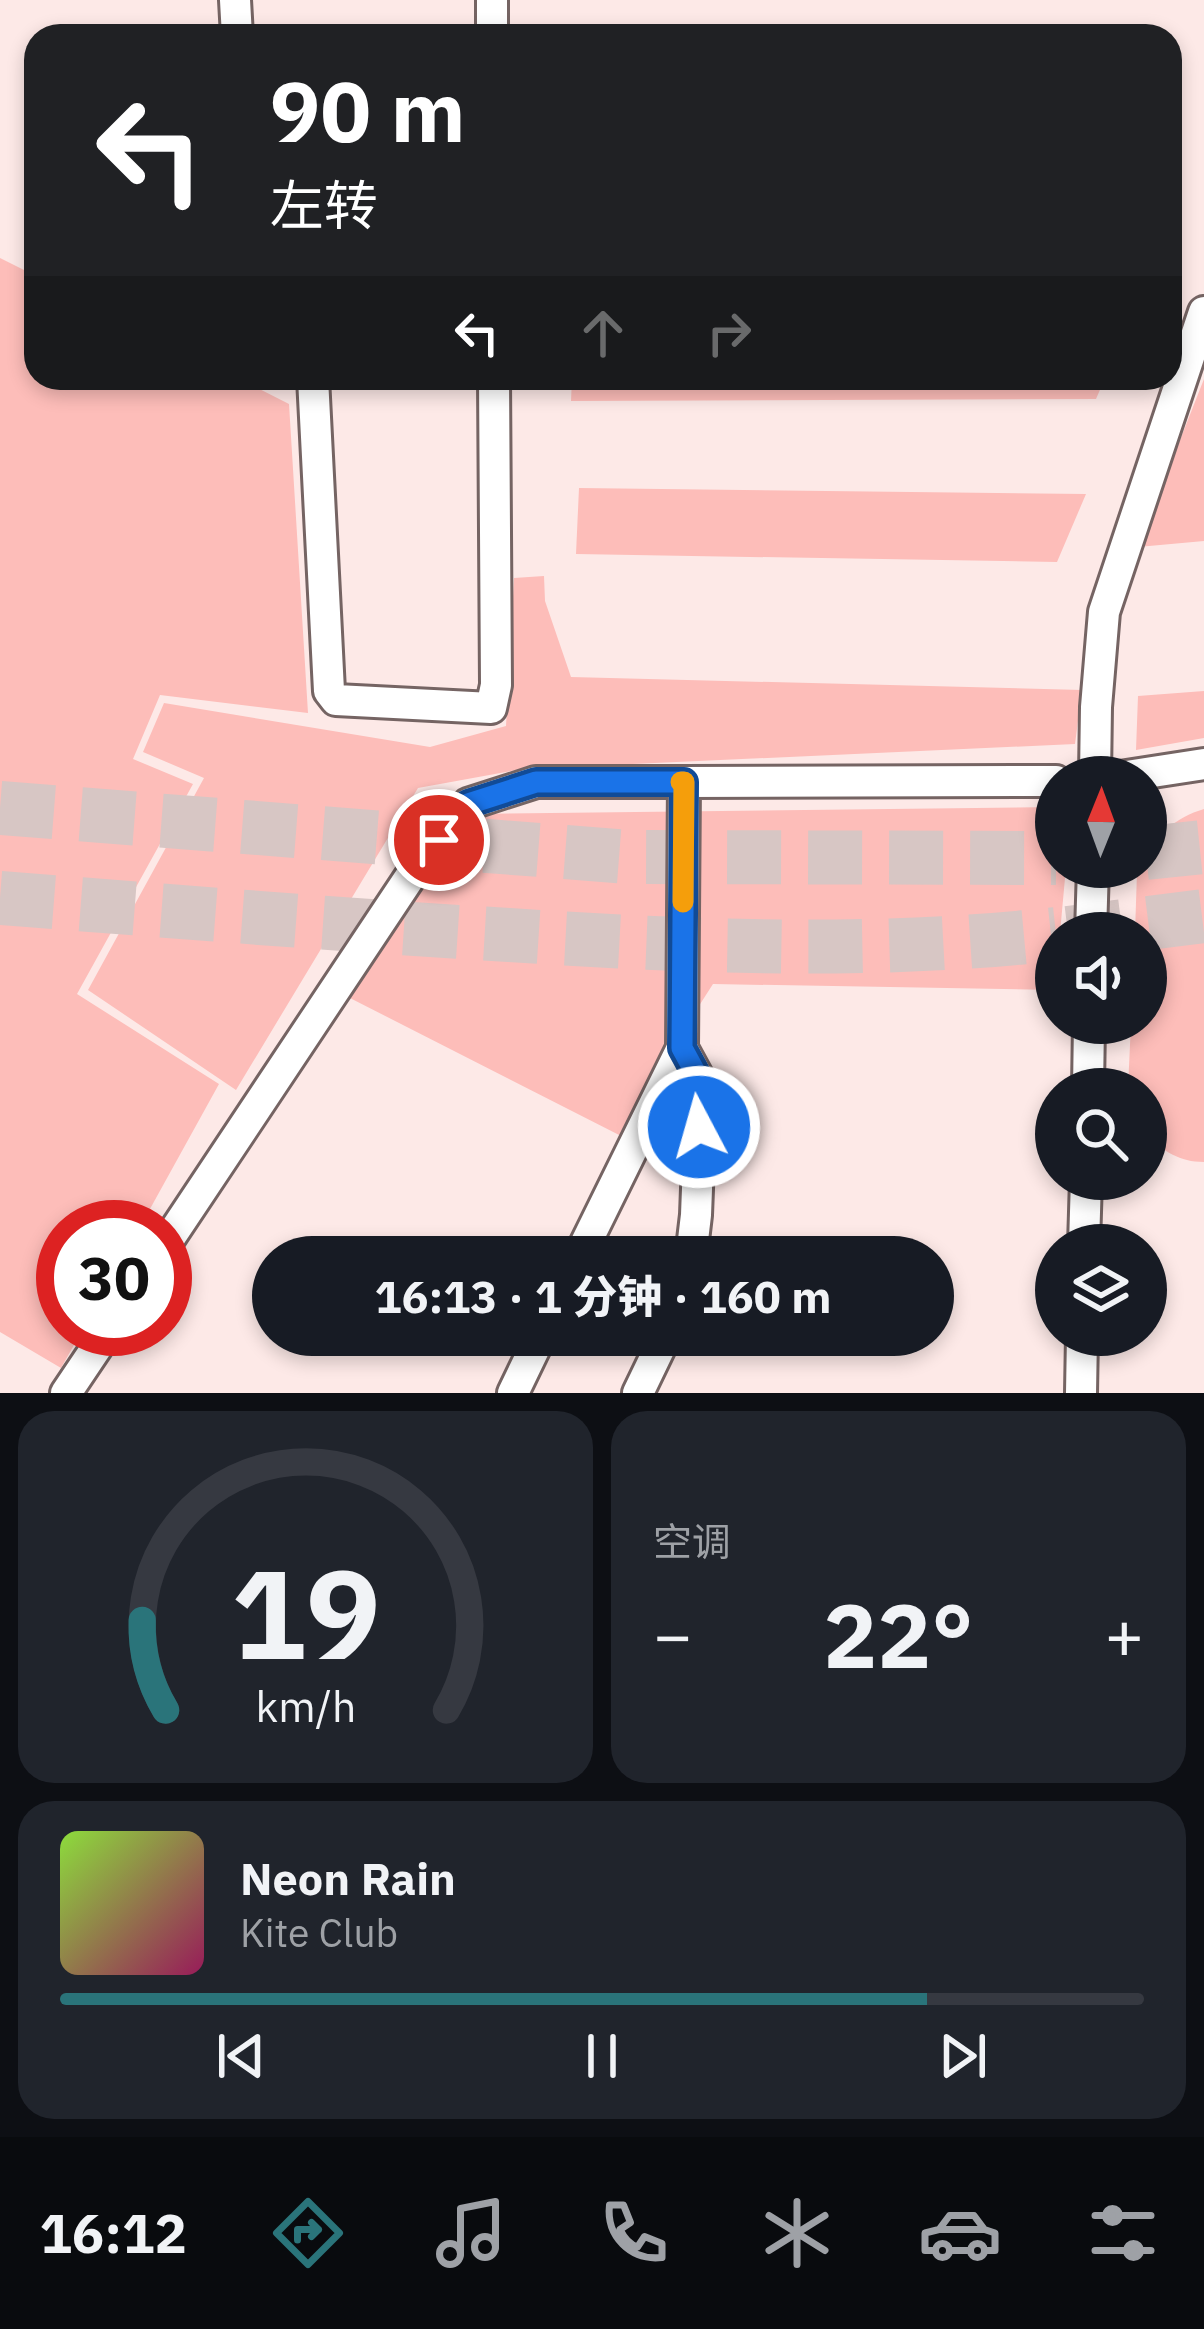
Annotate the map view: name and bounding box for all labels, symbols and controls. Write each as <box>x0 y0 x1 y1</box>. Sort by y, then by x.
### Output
text: 90 m <box>270 56 466 165</box>
icon: left <box>72 72 228 228</box>
text: 左转 <box>270 170 378 240</box>
icon: left <box>444 300 510 366</box>
icon: ahead <box>570 300 636 366</box>
icon: right <box>696 300 762 366</box>
north arrow <box>1035 756 1167 888</box>
map controls <box>1035 756 1167 1356</box>
pin <box>388 789 490 891</box>
icon: arrive <box>406 807 472 873</box>
button: sound <box>1035 912 1167 1044</box>
position arrow <box>636 1064 762 1190</box>
button: search <box>1035 1068 1167 1200</box>
speed limit sign: 30 <box>36 1200 192 1356</box>
button: layers <box>1035 1224 1167 1356</box>
text: 16:13 · 1 分钟 · 160 m <box>374 1267 832 1325</box>
text: 空调 <box>653 1516 731 1567</box>
text: 19 <box>231 1531 380 1693</box>
text: 22° <box>823 1576 974 1693</box>
text: − <box>653 1591 693 1677</box>
text: + <box>1104 1591 1144 1677</box>
text: km/h <box>255 1678 356 1734</box>
text: Neon Rain <box>240 1849 456 1907</box>
text: Kite Club <box>240 1907 398 1958</box>
icon: previous <box>208 2023 274 2089</box>
icon: pause <box>569 2023 635 2089</box>
icon: next <box>930 2023 996 2089</box>
icon: directions <box>266 2191 350 2275</box>
icon: music <box>429 2191 513 2275</box>
icon: phone <box>592 2191 676 2275</box>
icon: climate <box>755 2191 839 2275</box>
icon: car <box>918 2191 1002 2275</box>
icon: filters <box>1081 2191 1165 2275</box>
text: 16:12 <box>39 2198 187 2268</box>

